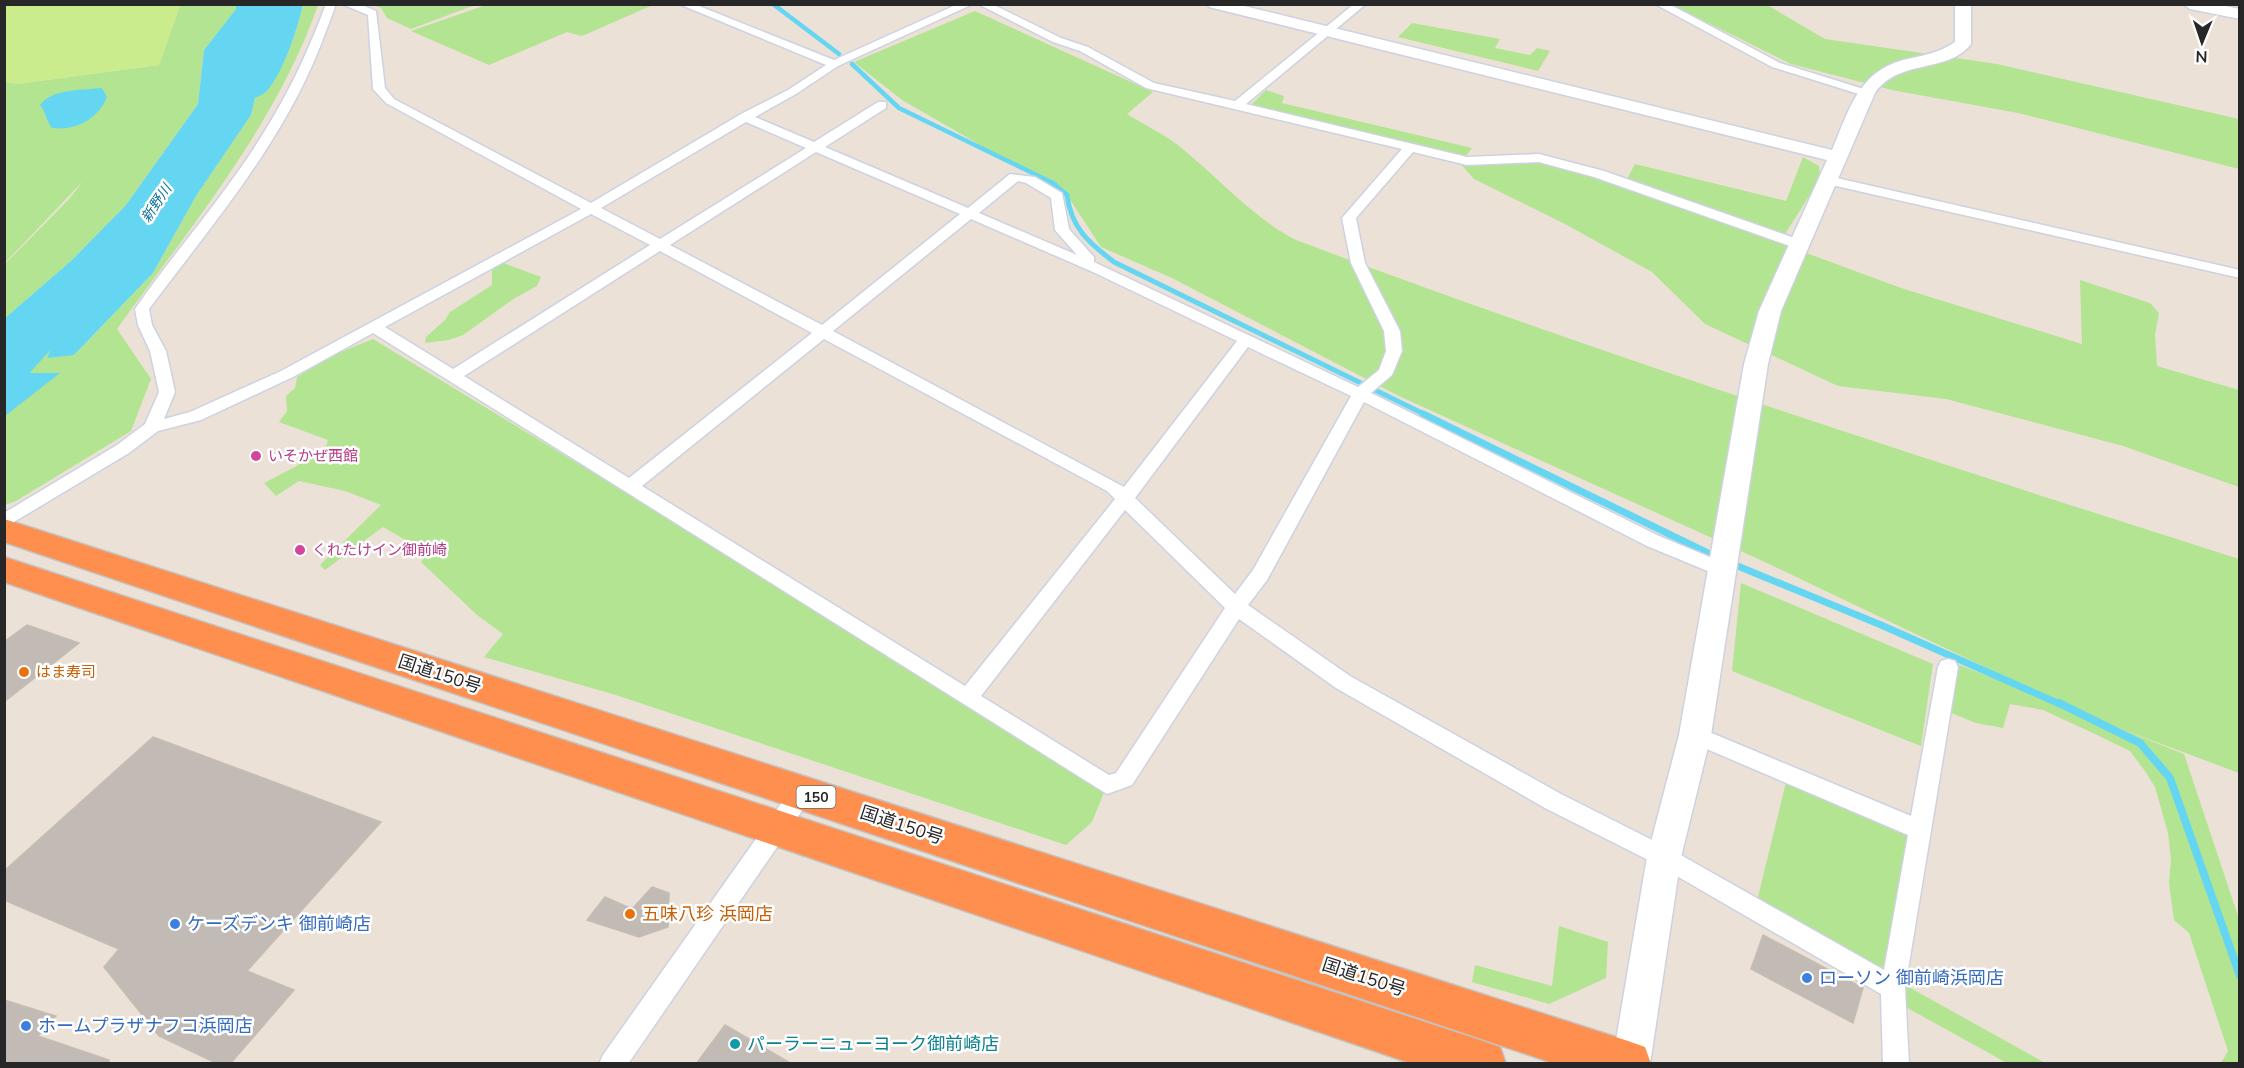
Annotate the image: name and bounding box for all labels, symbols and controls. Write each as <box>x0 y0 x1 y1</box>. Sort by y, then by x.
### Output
north arrow <box>2172 12 2232 72</box>
text: N <box>2195 47 2208 67</box>
water label: 新野川 <box>137 179 176 225</box>
place label: いそかぜ西館 <box>268 446 358 465</box>
marker: いそかぜ西館 <box>249 449 263 463</box>
place label: くれたけイン御前崎 <box>312 540 447 559</box>
marker: くれたけイン御前崎 <box>293 543 307 557</box>
street label: 国道150号 <box>396 649 485 698</box>
place label: はま寿司 <box>36 662 96 681</box>
marker: はま寿司 <box>17 665 31 679</box>
road number: 150 <box>796 786 836 808</box>
street label: 国道150号 <box>858 800 947 849</box>
place label: 五味八珍 浜岡店 <box>642 902 773 925</box>
marker: 五味八珍 浜岡店 <box>623 907 637 921</box>
place label: ケーズデンキ 御前崎店 <box>187 912 371 935</box>
marker: ケーズデンキ 御前崎店 <box>168 917 182 931</box>
street label: 国道150号 <box>1320 952 1409 1001</box>
place label: ローソン 御前崎浜岡店 <box>1819 966 2004 989</box>
marker: ローソン 御前崎浜岡店 <box>1800 971 1814 985</box>
place label: ホームプラザナフコ浜岡店 <box>38 1014 252 1037</box>
marker: ホームプラザナフコ浜岡店 <box>19 1019 33 1033</box>
place label: パーラーニューヨーク御前崎店 <box>747 1032 999 1055</box>
marker: パーラーニューヨーク御前崎店 <box>728 1037 742 1051</box>

